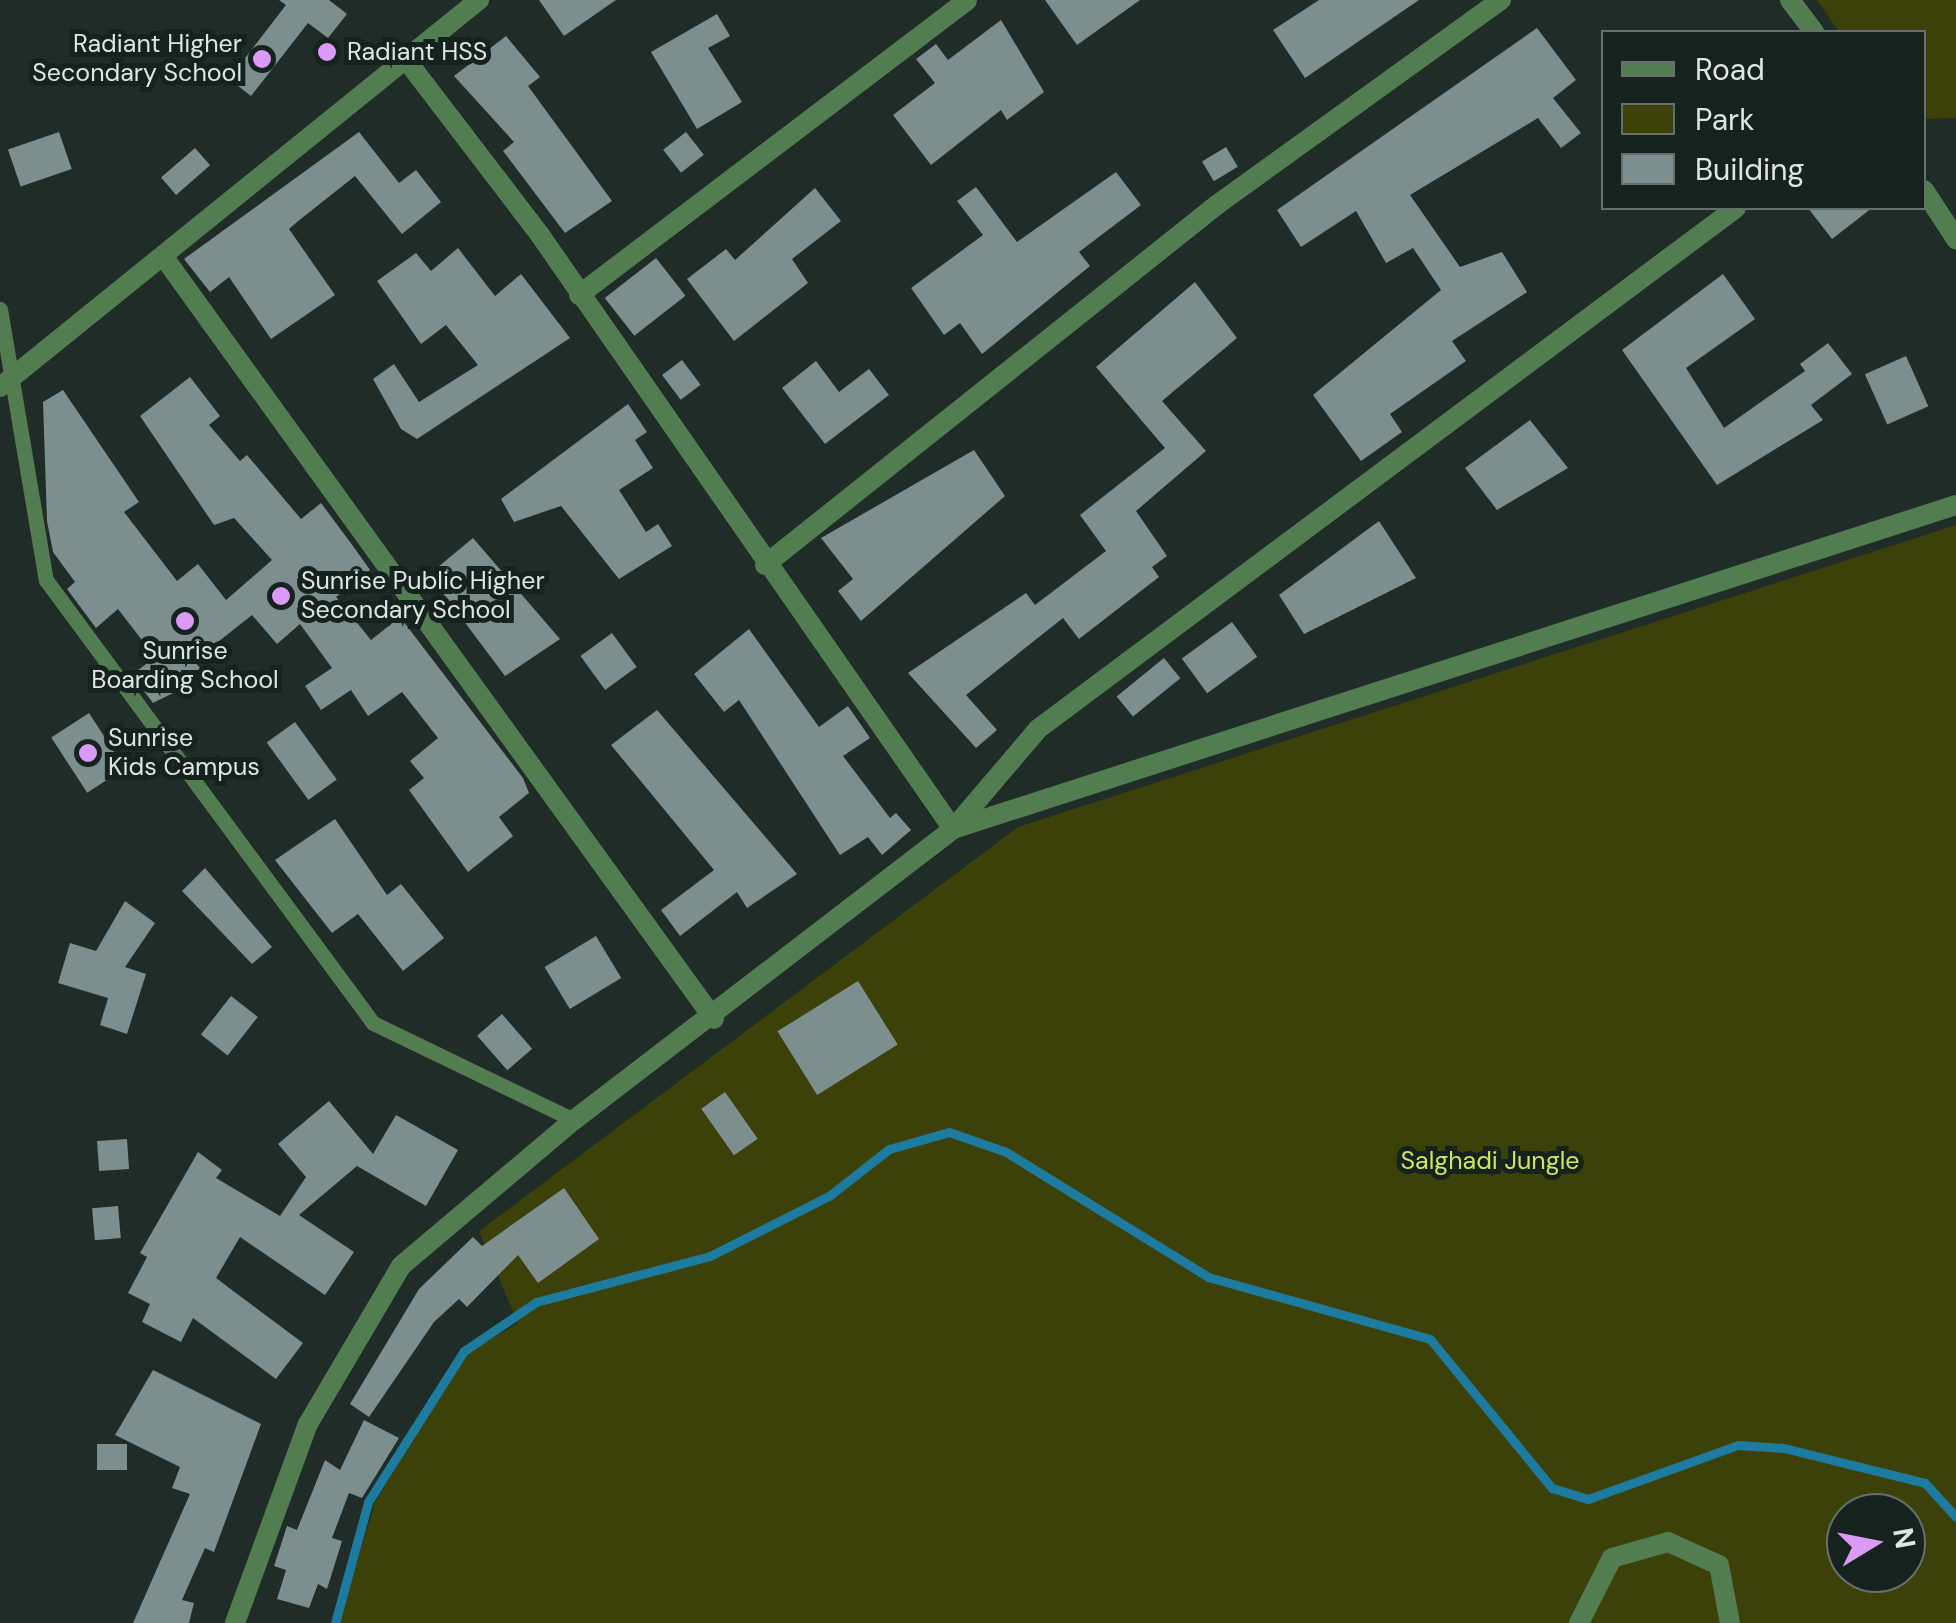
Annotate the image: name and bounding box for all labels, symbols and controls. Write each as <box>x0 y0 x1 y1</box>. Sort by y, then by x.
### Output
place label: Radiant Higher Secondary School <box>32 30 242 89</box>
legend <box>1601 30 1926 210</box>
place label: Radiant HSS <box>347 37 487 67</box>
marker: Radiant HSS <box>316 41 338 63</box>
marker: Radiant Higher Secondary School <box>251 48 273 70</box>
text: Road <box>1695 50 1765 89</box>
text: Park <box>1695 100 1754 139</box>
text: Building <box>1695 150 1804 189</box>
place label: Sunrise Public Higher Secondary School <box>301 567 545 626</box>
marker: Sunrise Public Higher Secondary School <box>270 585 292 607</box>
marker: Sunrise Boarding School <box>174 610 196 632</box>
place label: Sunrise Boarding School <box>91 637 279 696</box>
place label: Sunrise Kids Campus <box>108 724 260 783</box>
marker: Sunrise Kids Campus <box>77 742 99 764</box>
park label: Salghadi Jungle <box>1401 1146 1579 1176</box>
north arrow <box>1826 1493 1926 1593</box>
text: N <box>1884 1525 1924 1551</box>

